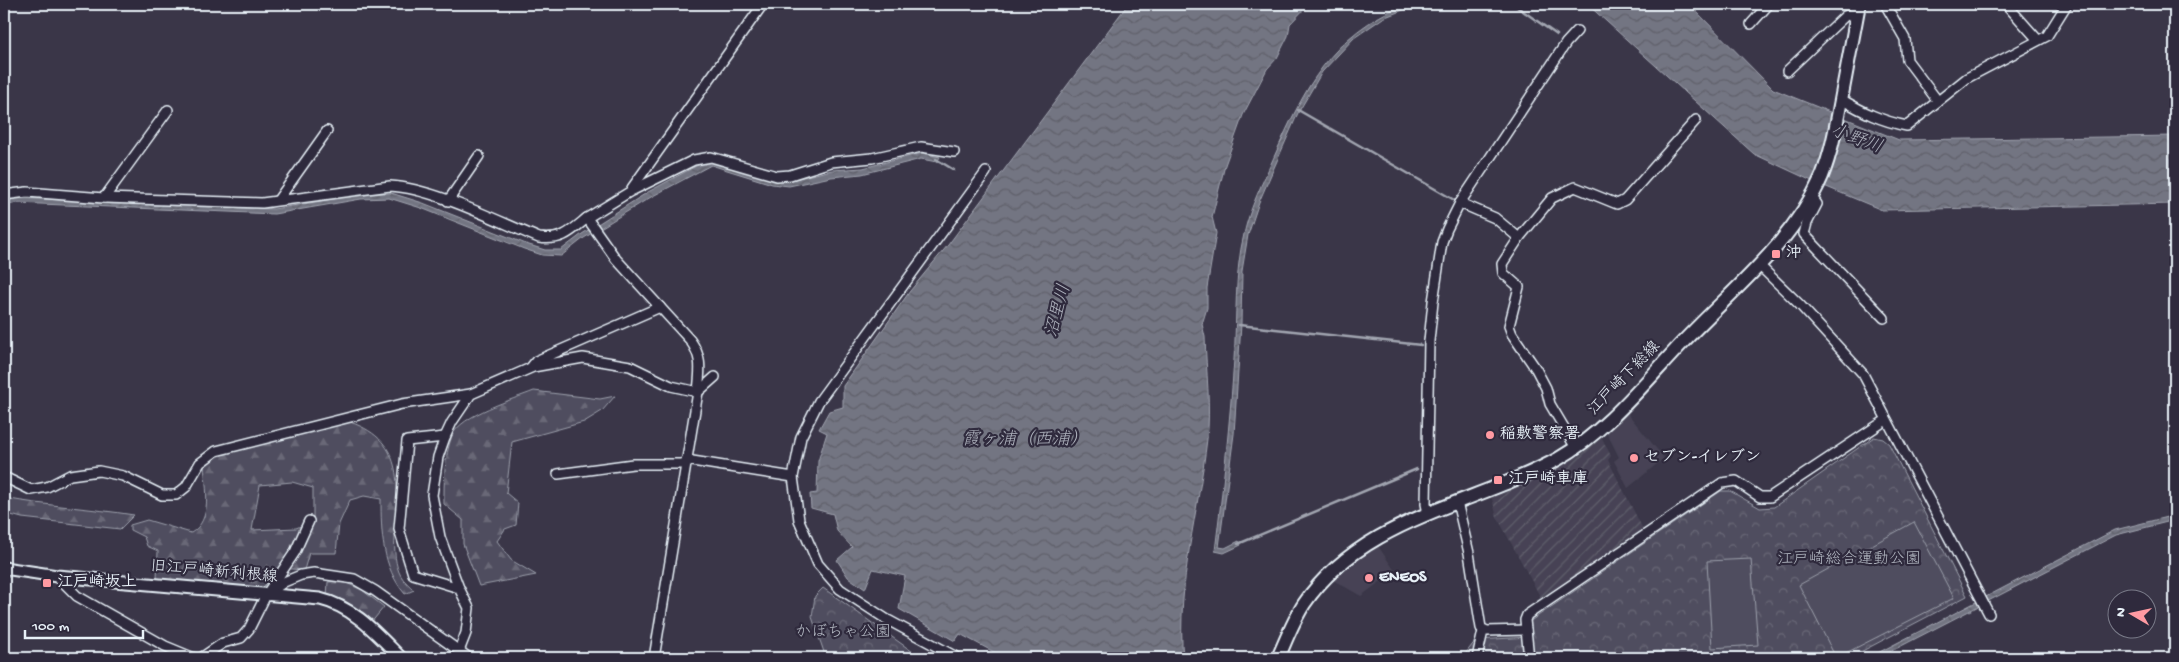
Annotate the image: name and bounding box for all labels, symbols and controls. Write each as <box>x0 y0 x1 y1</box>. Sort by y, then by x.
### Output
water label: 小野川 <box>1827 120 1885 159</box>
place label: 沖 <box>1786 244 1802 264</box>
marker: 沖 <box>1770 248 1782 260</box>
water label: 沼里川 <box>1042 282 1076 340</box>
street label: 江戸崎下総線 <box>1583 336 1665 420</box>
place label: 稲敷警察署 <box>1500 424 1580 445</box>
water label: 霞ヶ浦（西浦） <box>962 429 1088 451</box>
marker: 稲敷警察署 <box>1484 429 1496 441</box>
place label: セブン-イレブン <box>1644 448 1761 468</box>
marker: セブン-イレブン <box>1628 452 1640 464</box>
place label: 江戸崎車庫 <box>1508 469 1588 490</box>
marker: 江戸崎車庫 <box>1492 474 1504 486</box>
park label: 江戸崎総合運動公園 <box>1777 550 1921 570</box>
street label: 旧江戸崎新利根線 <box>149 556 279 588</box>
place label: ENEOS <box>1379 569 1427 588</box>
place label: 江戸崎坂上 <box>57 572 137 593</box>
marker: ENEOS <box>1363 572 1375 584</box>
marker: 江戸崎坂上 <box>41 577 53 589</box>
north arrow <box>2106 590 2156 640</box>
scale bar <box>25 607 142 639</box>
text: N <box>2113 607 2131 618</box>
text: 100 m <box>31 618 70 636</box>
park label: かぼちゃ公園 <box>795 623 891 643</box>

